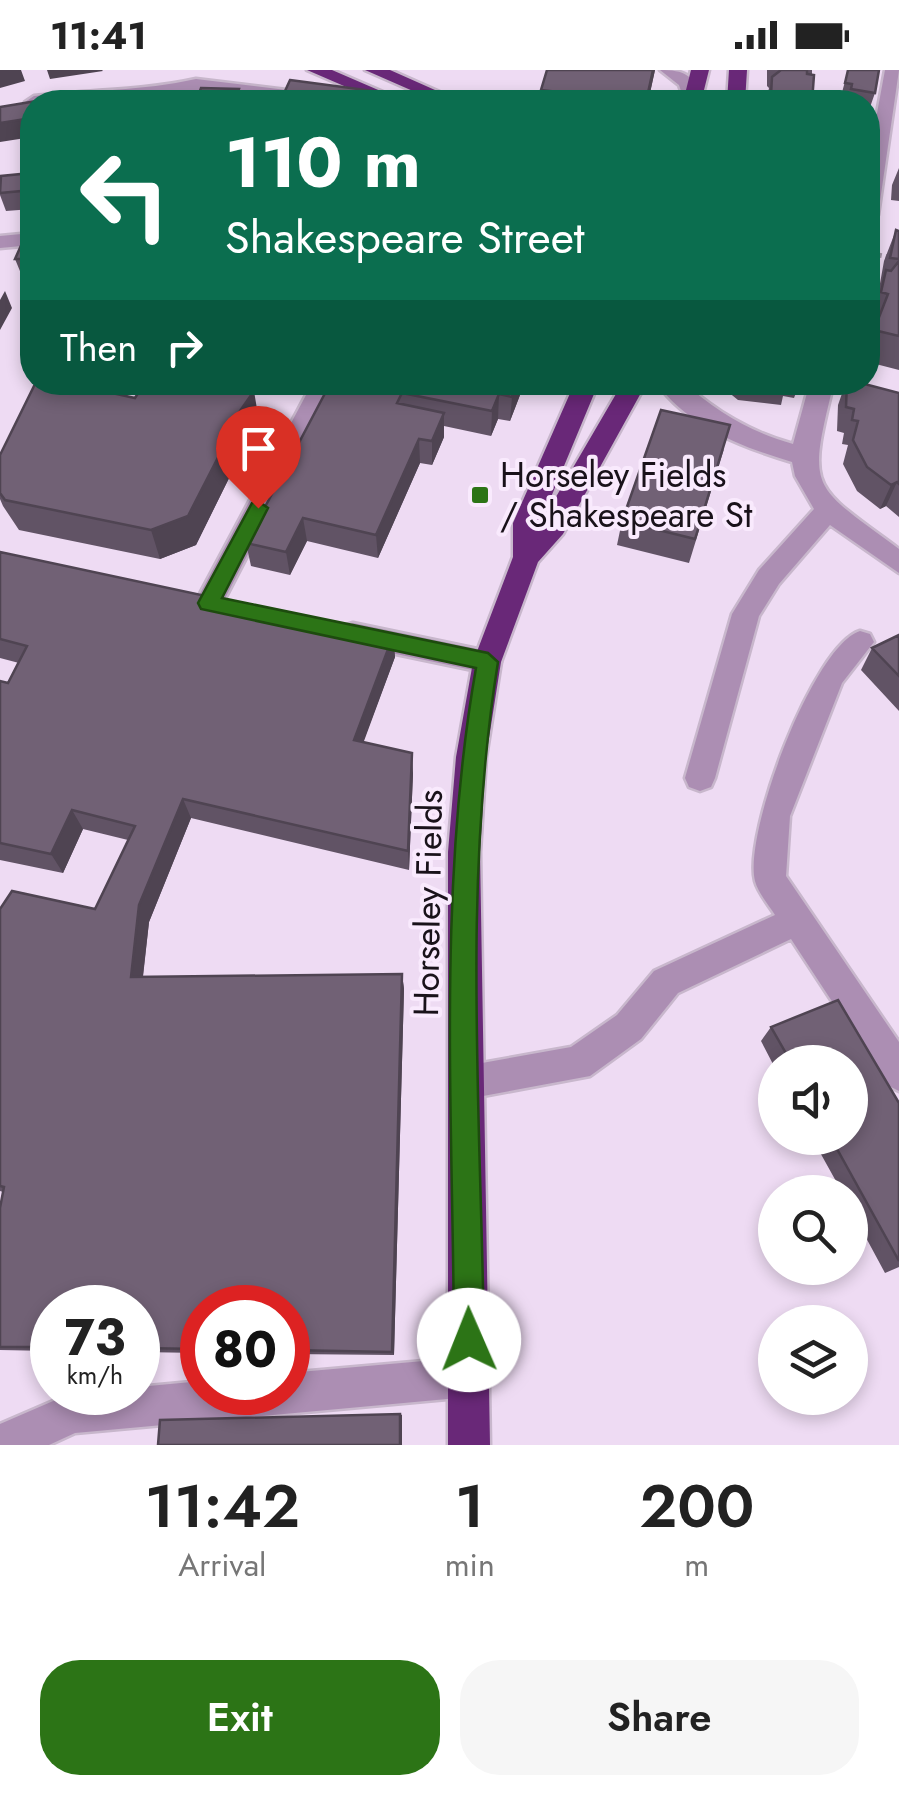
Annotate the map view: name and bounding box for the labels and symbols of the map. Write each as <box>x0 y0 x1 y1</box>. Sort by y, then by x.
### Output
pin <box>216 406 301 509</box>
place label: Horseley Fields / Shakespeare St <box>500 450 753 540</box>
marker: Horseley Fields / Shakespeare St <box>469 484 491 506</box>
street label: Horseley Fields <box>401 789 455 1017</box>
speed limit sign: 80 <box>180 1285 310 1415</box>
position arrow <box>417 1288 521 1392</box>

